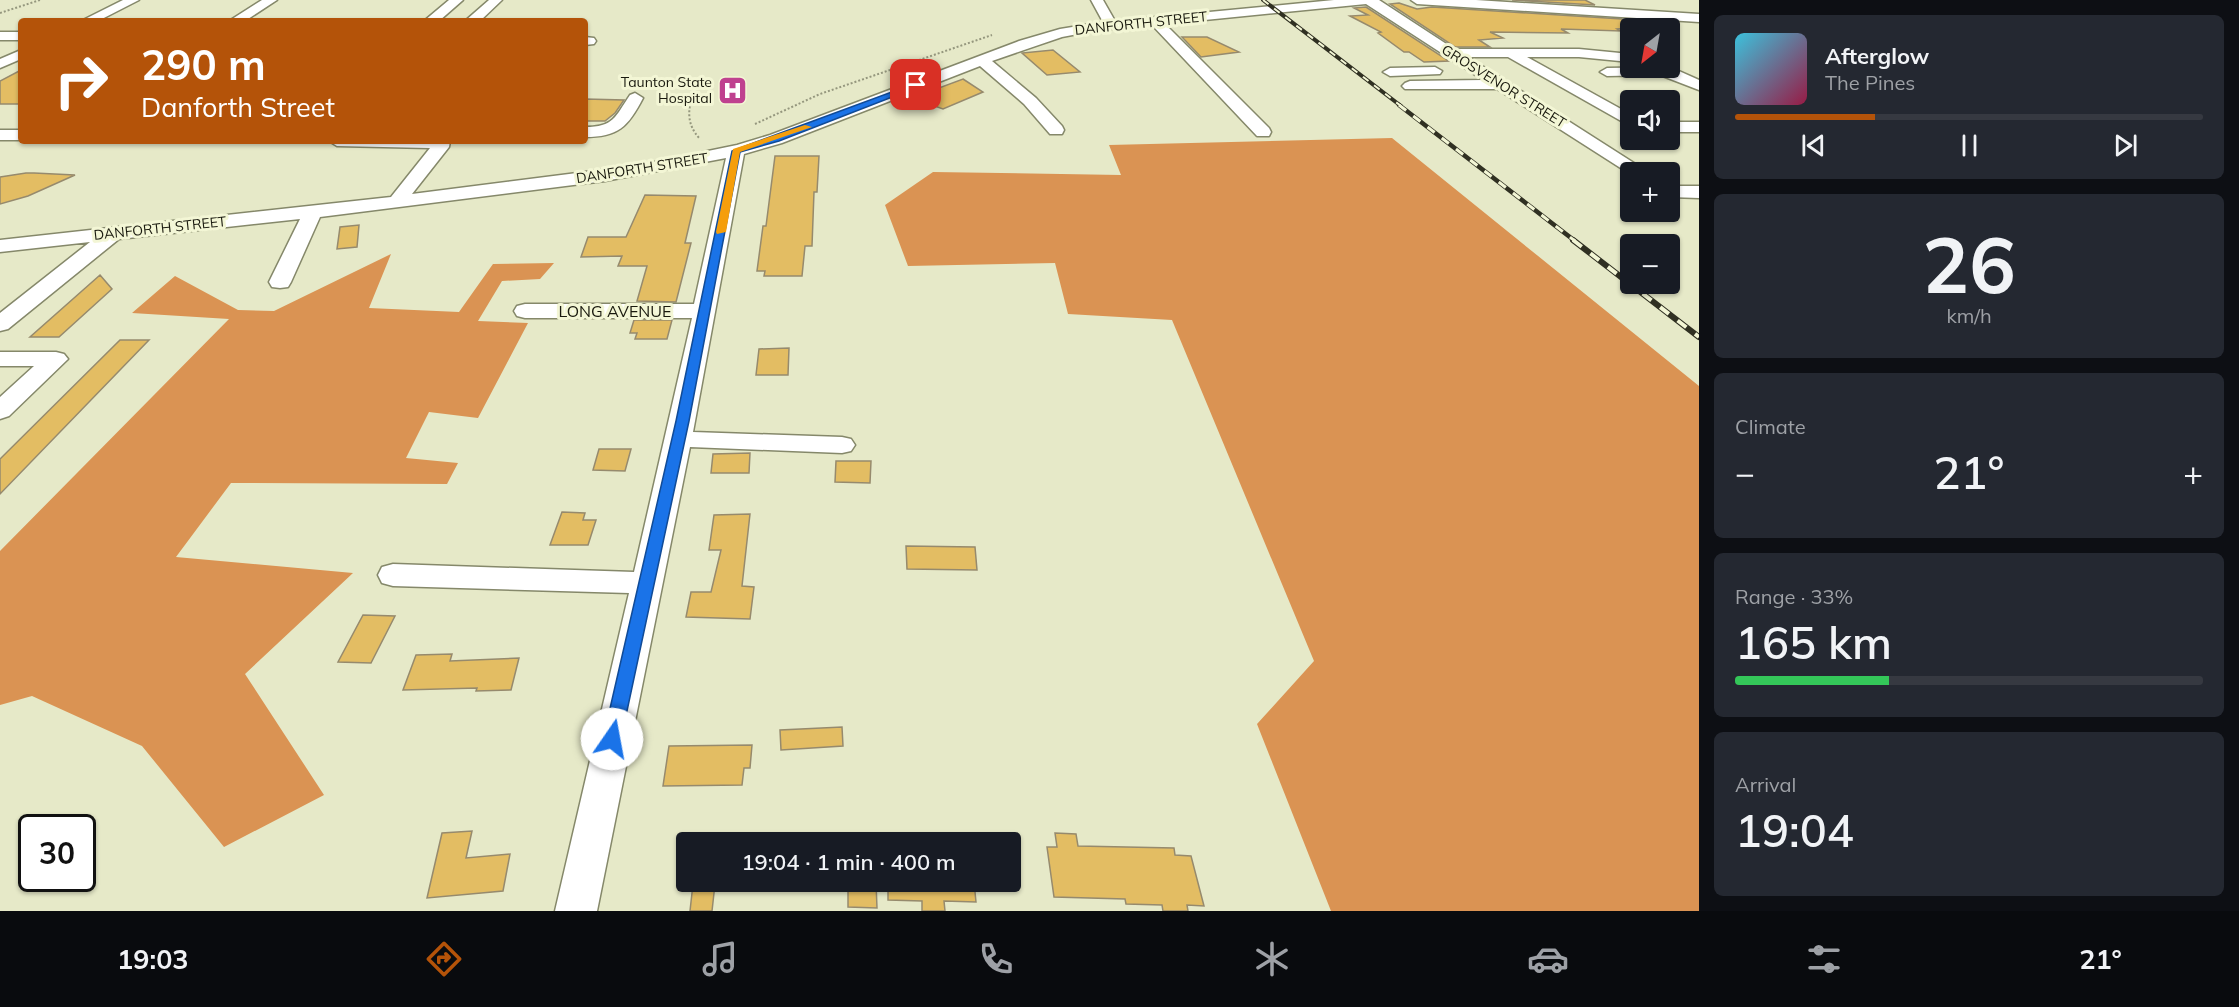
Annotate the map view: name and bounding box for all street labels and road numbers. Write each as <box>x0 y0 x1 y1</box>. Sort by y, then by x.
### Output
street label: DANFORTH STREET <box>1074 7 1209 39</box>
street label: GROSVENOR STREET <box>1438 40 1570 132</box>
street label: DANFORTH STREET <box>575 149 710 187</box>
street label: DANFORTH STREET <box>93 212 228 244</box>
street label: LONG AVENUE <box>559 301 671 321</box>

